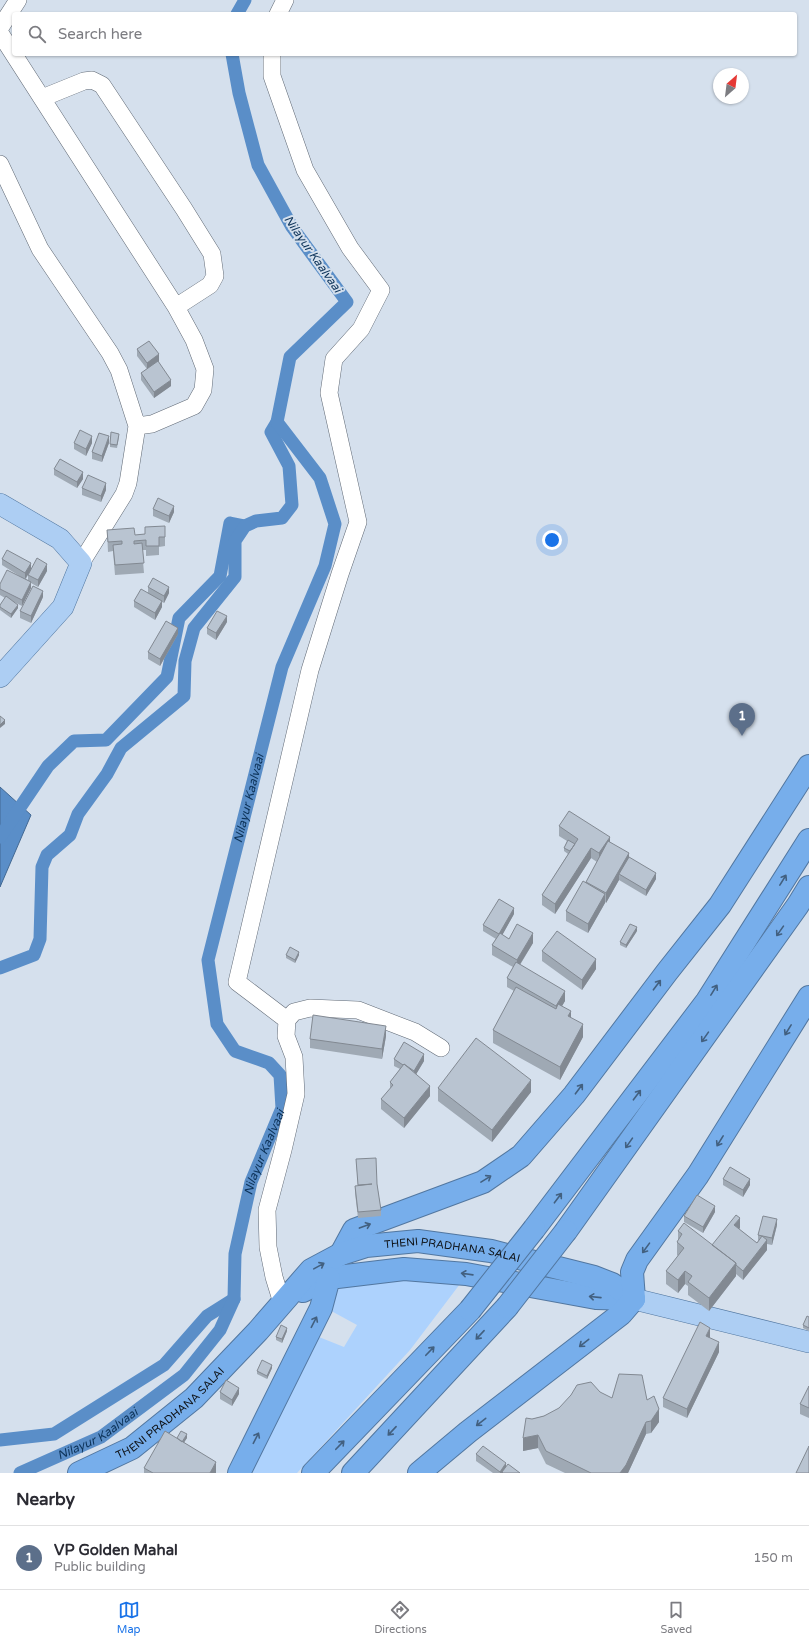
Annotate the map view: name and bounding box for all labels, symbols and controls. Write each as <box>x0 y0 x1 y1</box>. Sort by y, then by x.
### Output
search box <box>12 12 797 56</box>
icon: search <box>26 23 48 45</box>
text: Search here <box>58 25 142 43</box>
north arrow <box>713 68 749 104</box>
water label: Nilayur Kaalvaai <box>281 213 346 297</box>
your location <box>542 530 562 550</box>
pin: 1 <box>729 703 755 736</box>
water label: Nilayur Kaalvaai <box>231 751 267 844</box>
one-way arrow <box>779 875 788 886</box>
one-way arrow <box>776 925 784 936</box>
one-way arrow <box>653 980 661 991</box>
one-way arrow <box>710 985 718 996</box>
one-way arrow <box>784 1024 792 1036</box>
one-way arrow <box>700 1031 709 1042</box>
one-way arrow <box>575 1084 583 1095</box>
one-way arrow <box>632 1089 641 1100</box>
water label: Nilayur Kaalvaai <box>241 1106 288 1196</box>
one-way arrow <box>715 1135 723 1147</box>
one-way arrow <box>625 1137 633 1148</box>
one-way arrow <box>480 1175 491 1183</box>
one-way arrow <box>554 1193 562 1204</box>
one-way arrow <box>359 1221 371 1229</box>
street label: THENI PRADHANA SALAI <box>384 1235 521 1265</box>
one-way arrow <box>642 1242 650 1253</box>
one-way arrow <box>313 1262 325 1269</box>
one-way arrow <box>461 1270 474 1278</box>
one-way arrow <box>589 1294 602 1301</box>
one-way arrow <box>311 1316 318 1328</box>
one-way arrow <box>475 1330 485 1340</box>
one-way arrow <box>579 1339 590 1347</box>
one-way arrow <box>426 1346 435 1356</box>
street label: THENI PRADHANA SALAI <box>114 1365 227 1462</box>
water label: Nilayur Kaalvaai <box>55 1404 142 1463</box>
one-way arrow <box>476 1418 487 1427</box>
one-way arrow <box>387 1426 397 1436</box>
one-way arrow <box>253 1432 260 1444</box>
one-way arrow <box>336 1440 345 1450</box>
text: Nearby <box>16 1489 75 1510</box>
text: VP Golden Mahal <box>54 1541 178 1559</box>
text: 1 <box>25 1550 33 1566</box>
text: 150 m <box>753 1550 793 1566</box>
text: Public building <box>54 1559 146 1575</box>
tab: Map <box>117 1599 141 1636</box>
tab: Directions <box>374 1599 427 1636</box>
tab: Saved <box>660 1599 692 1636</box>

